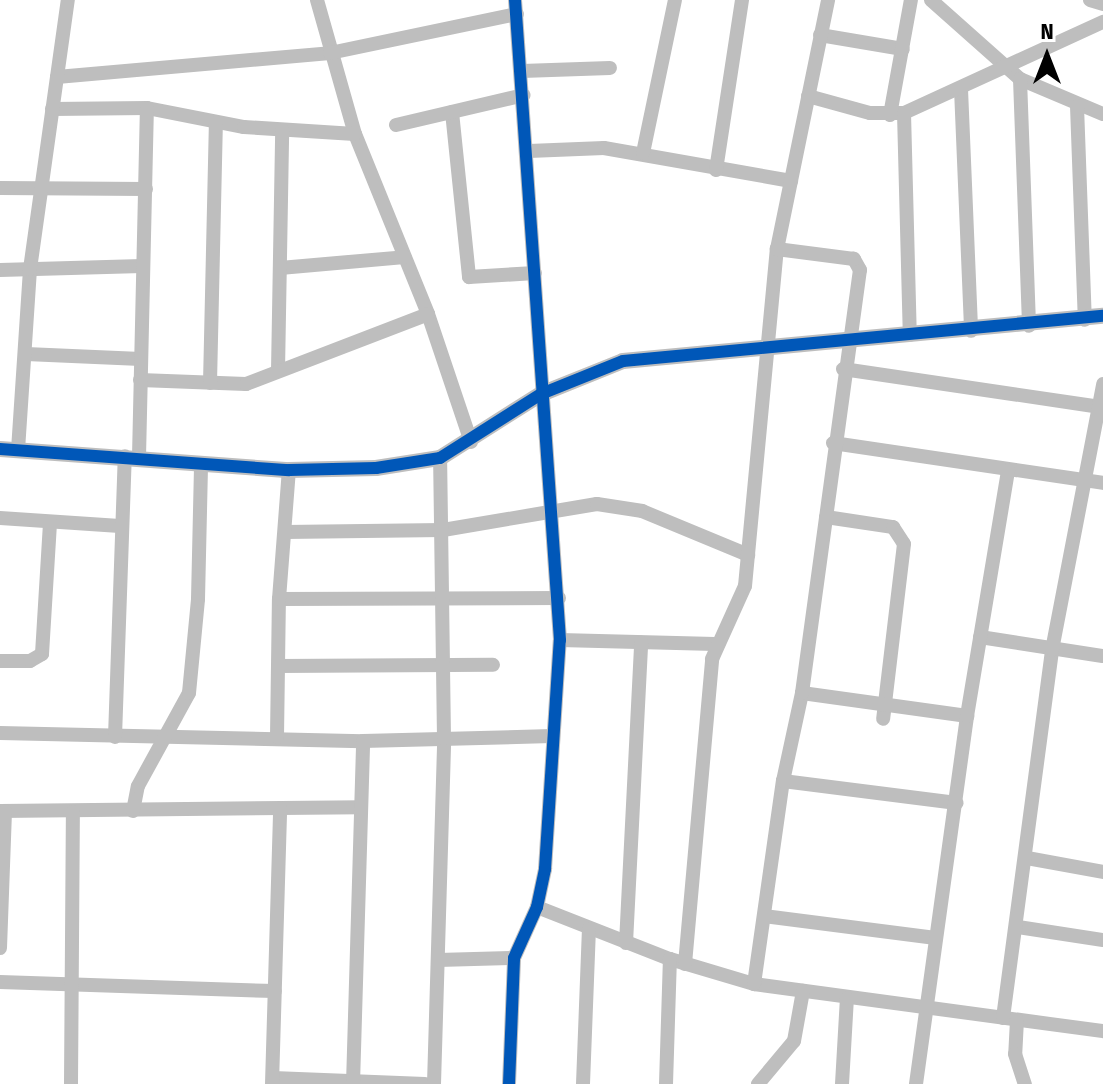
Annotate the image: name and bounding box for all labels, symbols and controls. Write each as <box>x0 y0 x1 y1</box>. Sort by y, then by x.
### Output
north arrow <box>1007 16 1087 96</box>
text: N <box>1040 18 1054 45</box>

